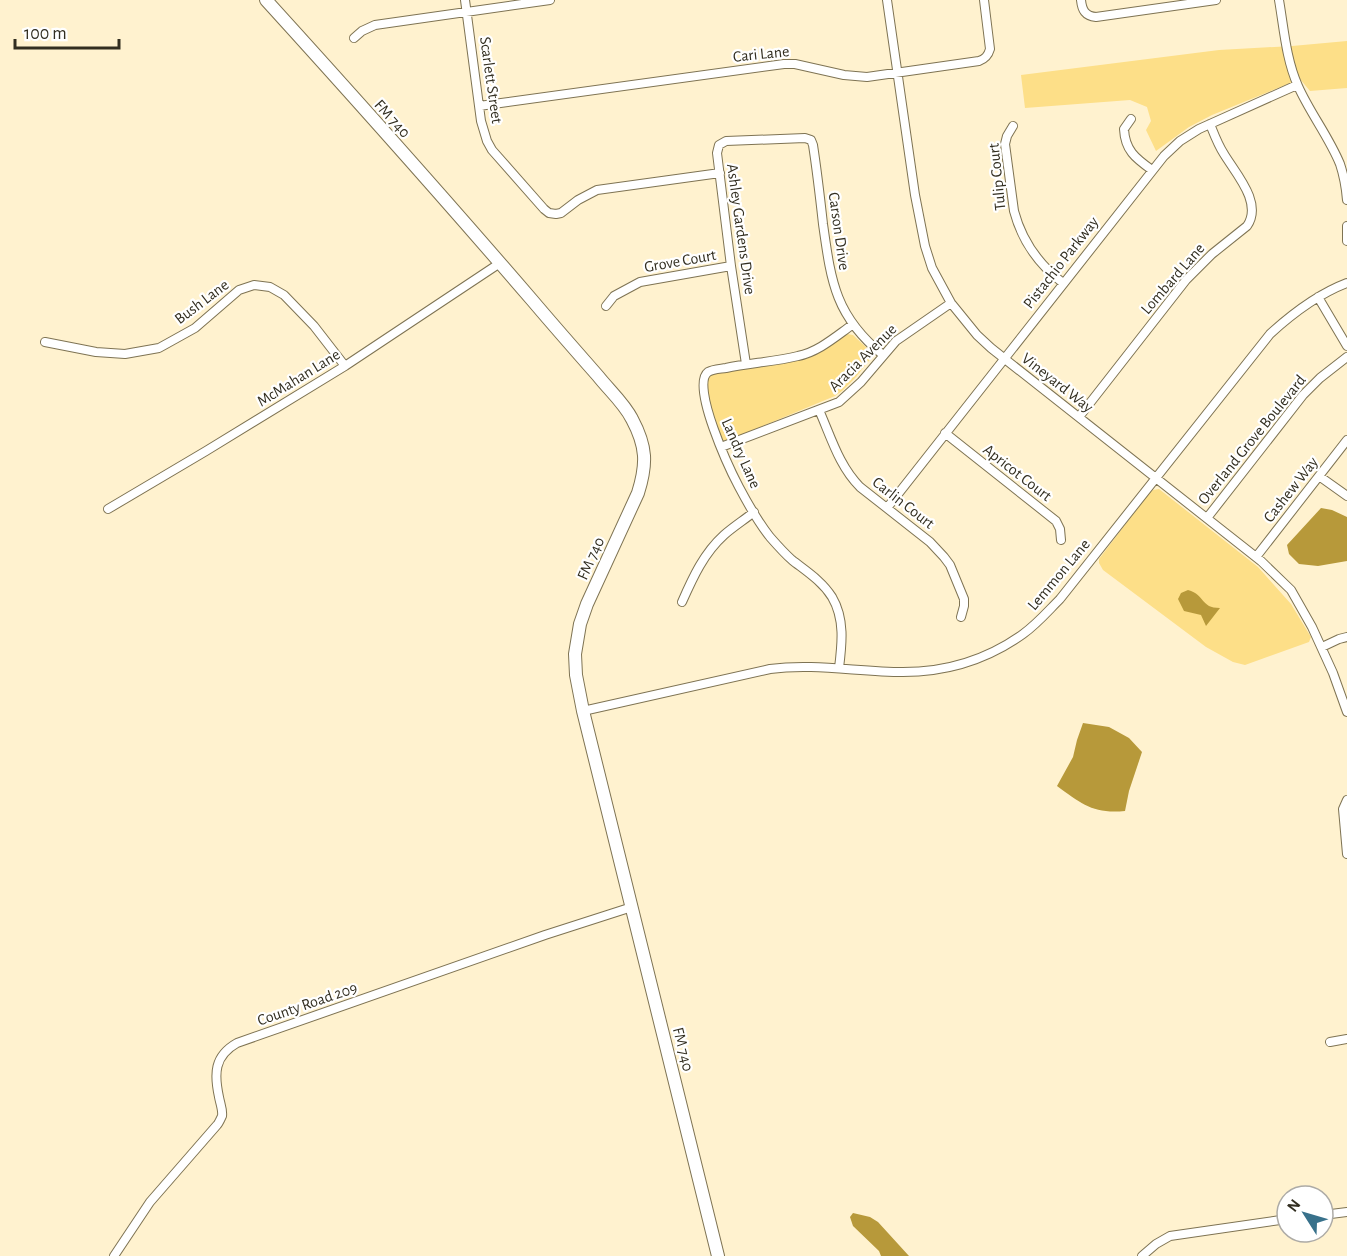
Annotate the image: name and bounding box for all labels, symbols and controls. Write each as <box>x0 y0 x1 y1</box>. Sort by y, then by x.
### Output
scale bar <box>15 12 118 50</box>
text: 100 m <box>24 25 67 43</box>
street label: Scarlett Street <box>477 36 505 125</box>
street label: Cari Lane <box>732 43 790 65</box>
street label: FM 740 <box>371 97 413 141</box>
street label: Tulip Court <box>986 142 1008 211</box>
street label: Ashley Gardens Drive <box>723 163 758 296</box>
street label: Carson Drive <box>826 191 852 271</box>
street label: Pistachio Parkway <box>1020 214 1102 312</box>
street label: Lombard Lane <box>1138 240 1208 317</box>
street label: Grove Court <box>643 247 717 275</box>
street label: Bush Lane <box>172 276 232 327</box>
street label: Aracia Avenue <box>826 321 900 395</box>
street label: McMahan Lane <box>254 346 343 410</box>
street label: Vineyard Way <box>1018 350 1096 416</box>
street label: Overland Grove Boulevard <box>1195 372 1309 507</box>
street label: Landry Lane <box>718 416 764 491</box>
street label: Apricot Court <box>980 441 1055 504</box>
street label: Cashew Way <box>1260 454 1322 526</box>
street label: Carlin Court <box>869 474 937 532</box>
street label: FM 740 <box>574 535 607 582</box>
street label: Lemmon Lane <box>1025 536 1093 613</box>
street label: County Road 209 <box>255 979 360 1029</box>
street label: FM 740 <box>670 1026 696 1073</box>
north arrow <box>1275 1184 1335 1244</box>
text: N <box>1284 1196 1304 1215</box>

